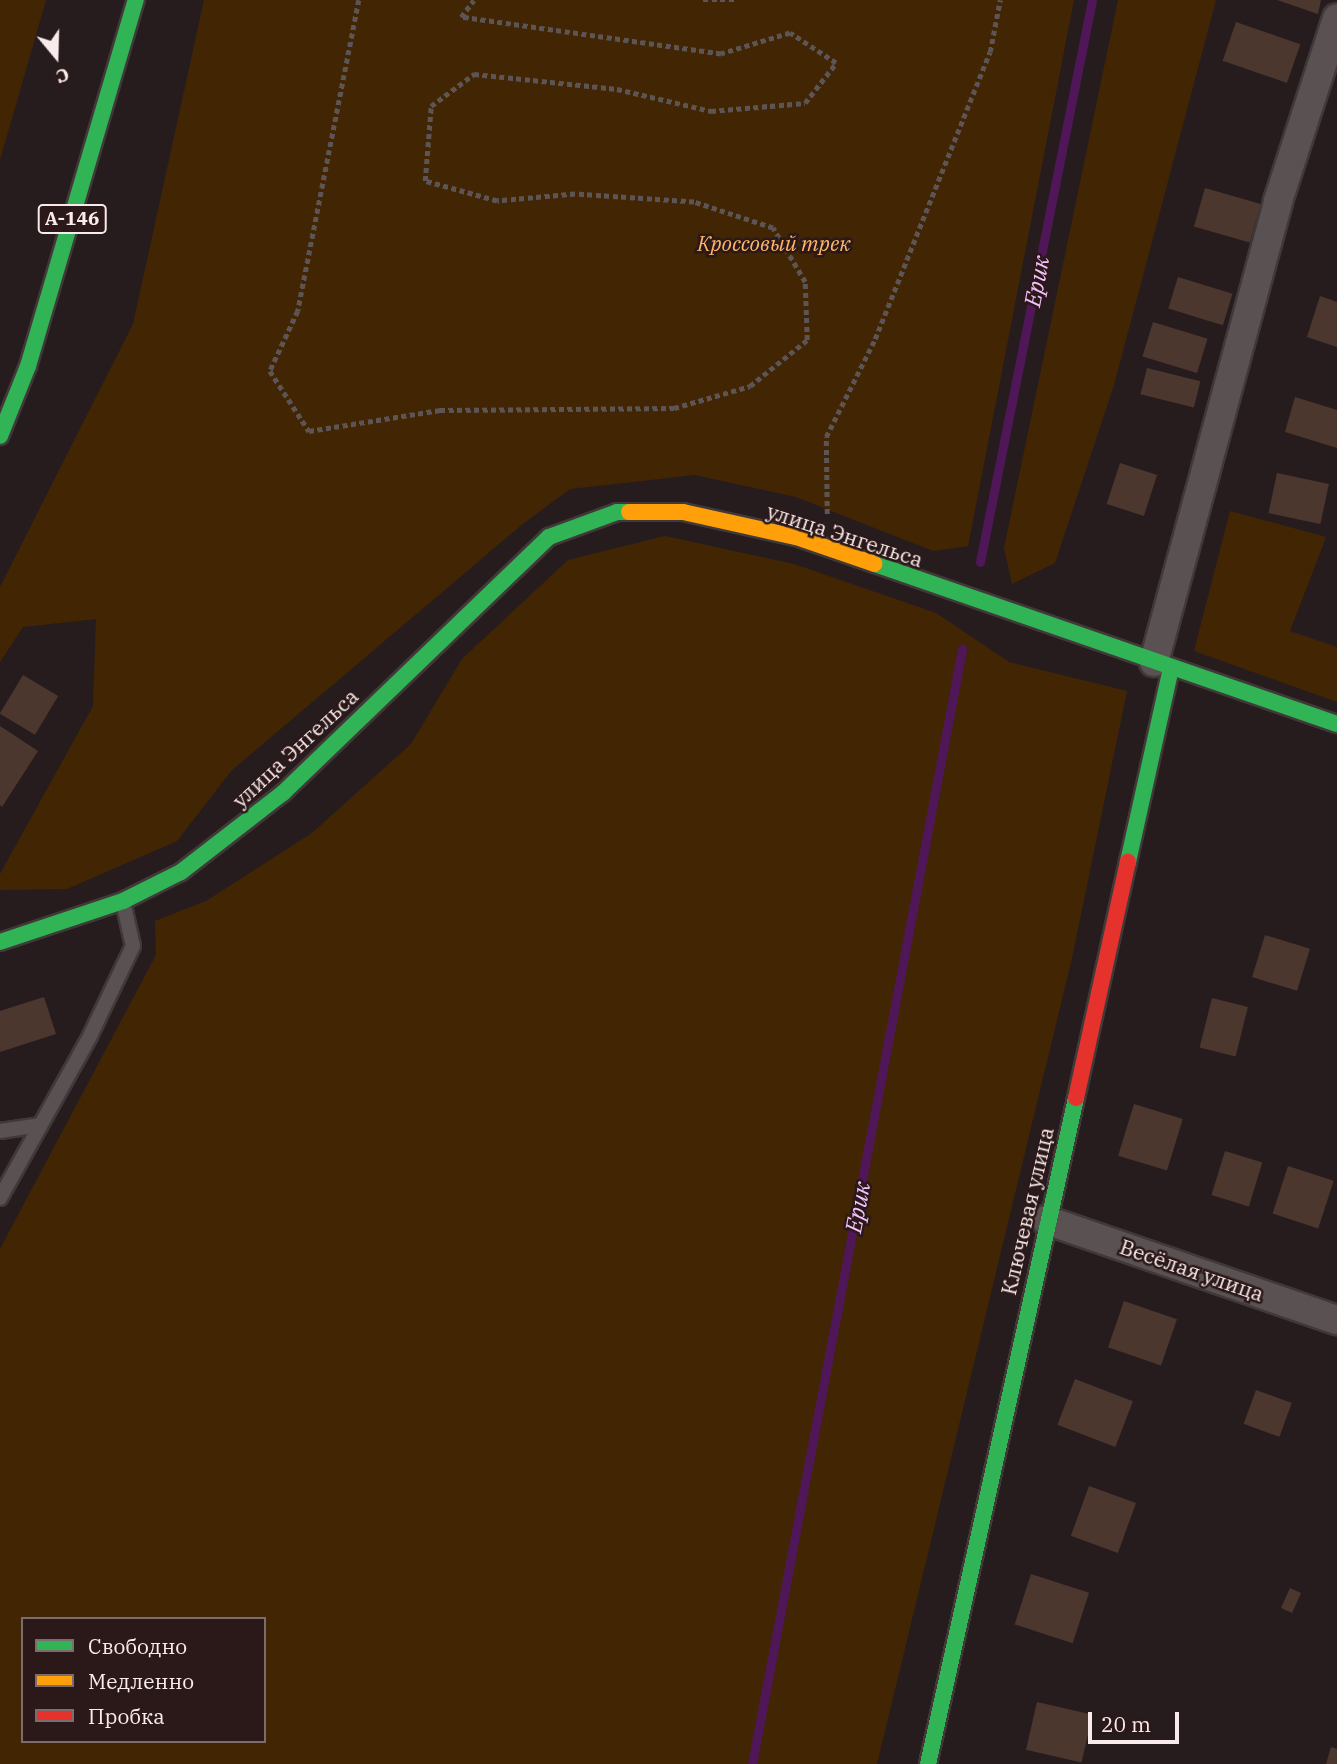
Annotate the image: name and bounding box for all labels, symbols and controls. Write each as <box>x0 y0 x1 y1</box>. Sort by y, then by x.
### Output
north arrow <box>21 21 91 91</box>
text: С <box>53 62 73 89</box>
road number: А-146 <box>37 204 107 234</box>
park label: Кроссовый трек <box>697 230 851 256</box>
water label: Ерик <box>1018 253 1054 309</box>
street label: улица Энгельса <box>764 498 926 572</box>
street label: улица Энгельса <box>227 683 363 813</box>
street label: Ключевая улица <box>995 1125 1059 1297</box>
water label: Ерик <box>839 1179 875 1235</box>
street label: Весёлая улица <box>1117 1234 1267 1306</box>
legend <box>21 1617 266 1743</box>
text: Свободно <box>88 1632 187 1660</box>
text: Медленно <box>88 1667 194 1695</box>
scale bar <box>1092 1698 1183 1742</box>
text: Пробка <box>88 1702 165 1730</box>
text: 20 m <box>1101 1710 1151 1738</box>

